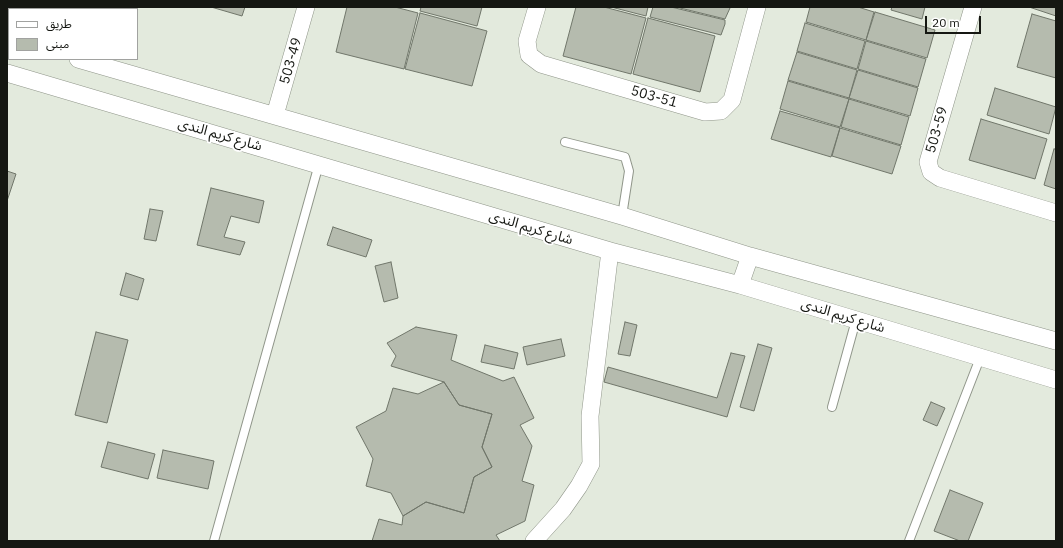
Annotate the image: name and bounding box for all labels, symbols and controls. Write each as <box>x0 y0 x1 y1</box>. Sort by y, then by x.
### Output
legend <box>8 8 138 60</box>
scale bar <box>927 8 983 34</box>
text: 20 m <box>932 15 960 30</box>
text: طريق <box>46 16 72 31</box>
text: مبنى <box>46 36 69 51</box>
street label: 503-49 <box>276 36 306 86</box>
street label: 503-51 <box>629 82 679 112</box>
street label: 503-59 <box>922 105 952 155</box>
street label: شارع كريم الندى <box>176 115 264 155</box>
street label: شارع كريم الندى <box>487 207 575 249</box>
street label: شارع كريم الندى <box>799 295 887 337</box>

